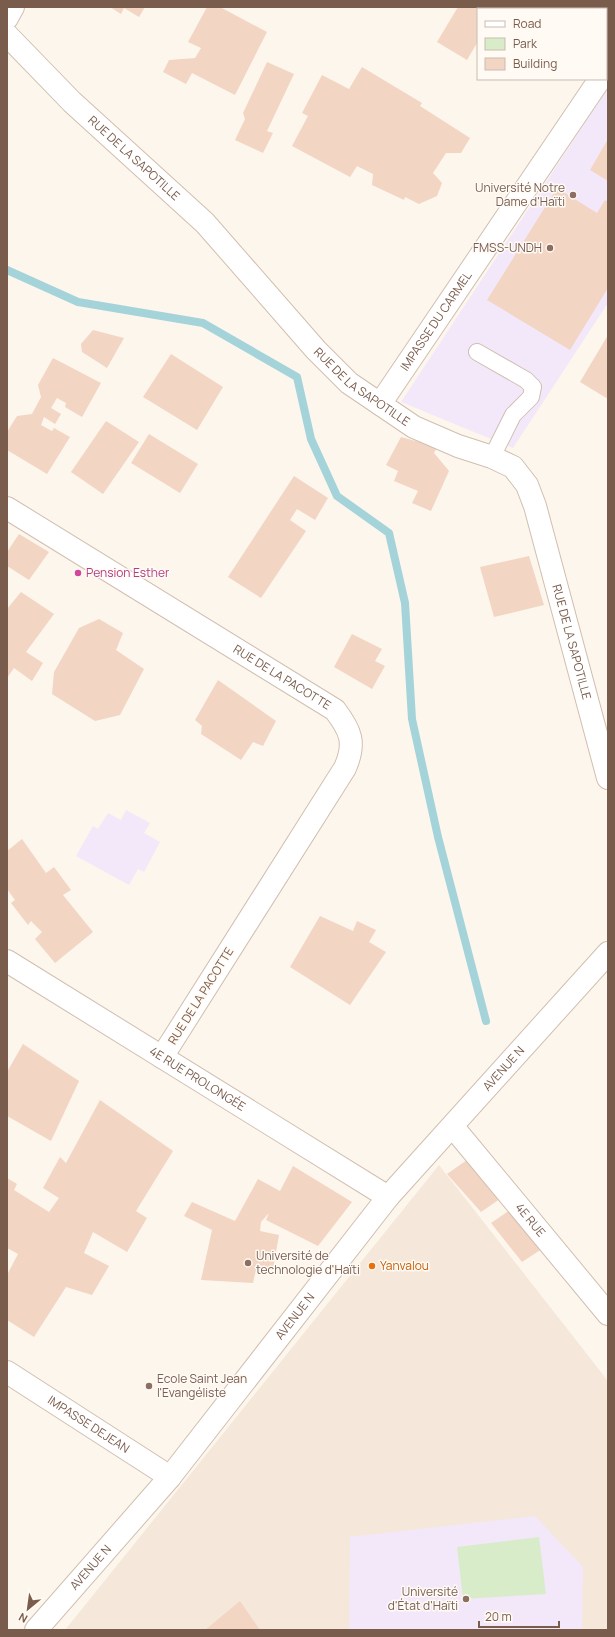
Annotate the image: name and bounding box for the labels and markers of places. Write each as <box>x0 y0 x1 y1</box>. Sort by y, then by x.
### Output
place label: Université Notre Dame d'Haïti <box>475 179 565 210</box>
marker: Université Notre Dame d'Haïti <box>568 190 578 200</box>
place label: FMSS-UNDH <box>473 239 542 256</box>
marker: FMSS-UNDH <box>545 243 555 253</box>
place label: Pension Esther <box>86 564 170 581</box>
marker: Pension Esther <box>73 568 83 578</box>
place label: Université de technologie d'Haïti <box>256 1247 360 1278</box>
place label: Yanvalou <box>380 1257 429 1274</box>
marker: Université de technologie d'Haïti <box>243 1258 253 1268</box>
marker: Yanvalou <box>367 1261 377 1271</box>
place label: Ecole Saint Jean l'Evangéliste <box>157 1370 247 1401</box>
marker: Ecole Saint Jean l'Evangéliste <box>144 1381 154 1391</box>
place label: Université d'État d'Haïti <box>388 1583 458 1614</box>
marker: Université d'État d'Haïti <box>461 1594 471 1604</box>

